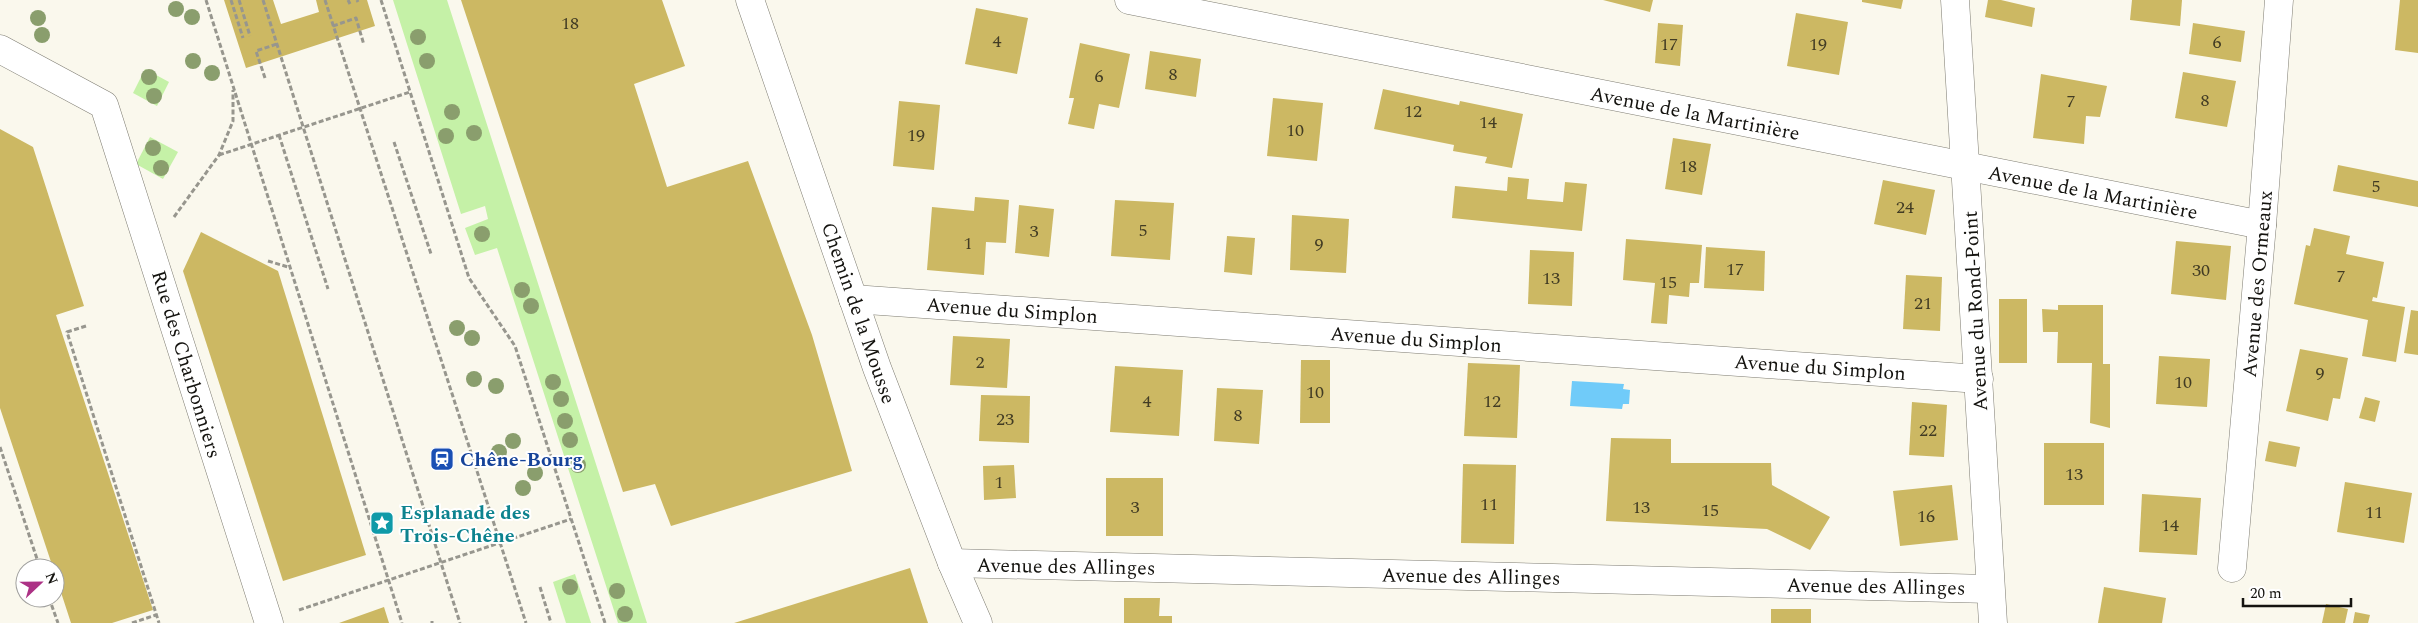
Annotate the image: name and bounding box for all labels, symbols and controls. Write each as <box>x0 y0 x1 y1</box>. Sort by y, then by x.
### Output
house number: 18 <box>561 10 579 37</box>
house number: 4 <box>993 28 1002 55</box>
house number: 6 <box>2213 29 2222 56</box>
house number: 17 <box>1660 31 1678 58</box>
house number: 19 <box>1809 31 1827 58</box>
house number: 8 <box>1169 61 1178 88</box>
house number: 6 <box>1095 63 1104 90</box>
street label: Avenue de la Martinière <box>1587 79 1802 149</box>
house number: 8 <box>2201 87 2210 114</box>
house number: 7 <box>2067 88 2076 115</box>
house number: 12 <box>1404 98 1422 125</box>
house number: 14 <box>1479 109 1497 136</box>
house number: 10 <box>1286 117 1304 144</box>
house number: 19 <box>907 122 925 149</box>
house number: 18 <box>1679 153 1697 180</box>
street label: Avenue de la Martinière <box>1985 158 2200 228</box>
house number: 5 <box>2372 173 2381 200</box>
street label: Avenue des Ormeaux <box>2235 189 2281 379</box>
house number: 24 <box>1896 194 1914 221</box>
street label: Avenue du Rond-Point <box>1956 210 1996 412</box>
house number: 5 <box>1139 217 1148 244</box>
street label: Chemin de la Mousse <box>813 218 903 408</box>
house number: 3 <box>1030 218 1039 245</box>
house number: 1 <box>964 230 973 257</box>
house number: 9 <box>1315 231 1324 258</box>
house number: 17 <box>1726 256 1744 283</box>
house number: 30 <box>2192 257 2210 284</box>
house number: 7 <box>2337 263 2346 290</box>
house number: 13 <box>1542 265 1560 292</box>
street label: Rue des Charbonniers <box>143 267 229 462</box>
house number: 15 <box>1659 269 1677 296</box>
street label: Avenue du Simplon <box>925 290 1099 332</box>
house number: 21 <box>1914 290 1932 317</box>
street label: Avenue du Simplon <box>1329 319 1503 361</box>
street label: Avenue du Simplon <box>1733 347 1907 389</box>
house number: 2 <box>976 349 985 376</box>
house number: 9 <box>2316 360 2325 387</box>
house number: 10 <box>2174 369 2192 396</box>
house number: 10 <box>1306 379 1324 406</box>
house number: 4 <box>1143 388 1152 415</box>
house number: 12 <box>1483 388 1501 415</box>
house number: 8 <box>1234 402 1243 429</box>
house number: 23 <box>996 406 1014 433</box>
house number: 22 <box>1919 417 1937 444</box>
place label: Chêne-Bourg <box>460 445 583 475</box>
station icon: Chêne-Bourg <box>429 446 455 472</box>
house number: 13 <box>2065 461 2083 488</box>
house number: 1 <box>995 469 1004 496</box>
house number: 11 <box>1480 491 1498 518</box>
house number: 3 <box>1131 494 1140 521</box>
house number: 13 <box>1632 494 1650 521</box>
house number: 15 <box>1701 497 1719 524</box>
place label: Esplanade des Trois-Chêne <box>400 498 530 551</box>
house number: 11 <box>2365 499 2383 526</box>
house number: 16 <box>1917 503 1935 530</box>
place icon: Esplanade des Trois-Chêne <box>369 510 395 536</box>
house number: 14 <box>2161 512 2179 539</box>
street label: Avenue des Allinges <box>976 550 1156 584</box>
north arrow <box>15 558 65 608</box>
street label: Avenue des Allinges <box>1381 560 1561 594</box>
text: N <box>40 569 63 588</box>
street label: Avenue des Allinges <box>1786 570 1966 604</box>
scale bar <box>2243 576 2350 608</box>
text: 20 m <box>2250 582 2282 605</box>

